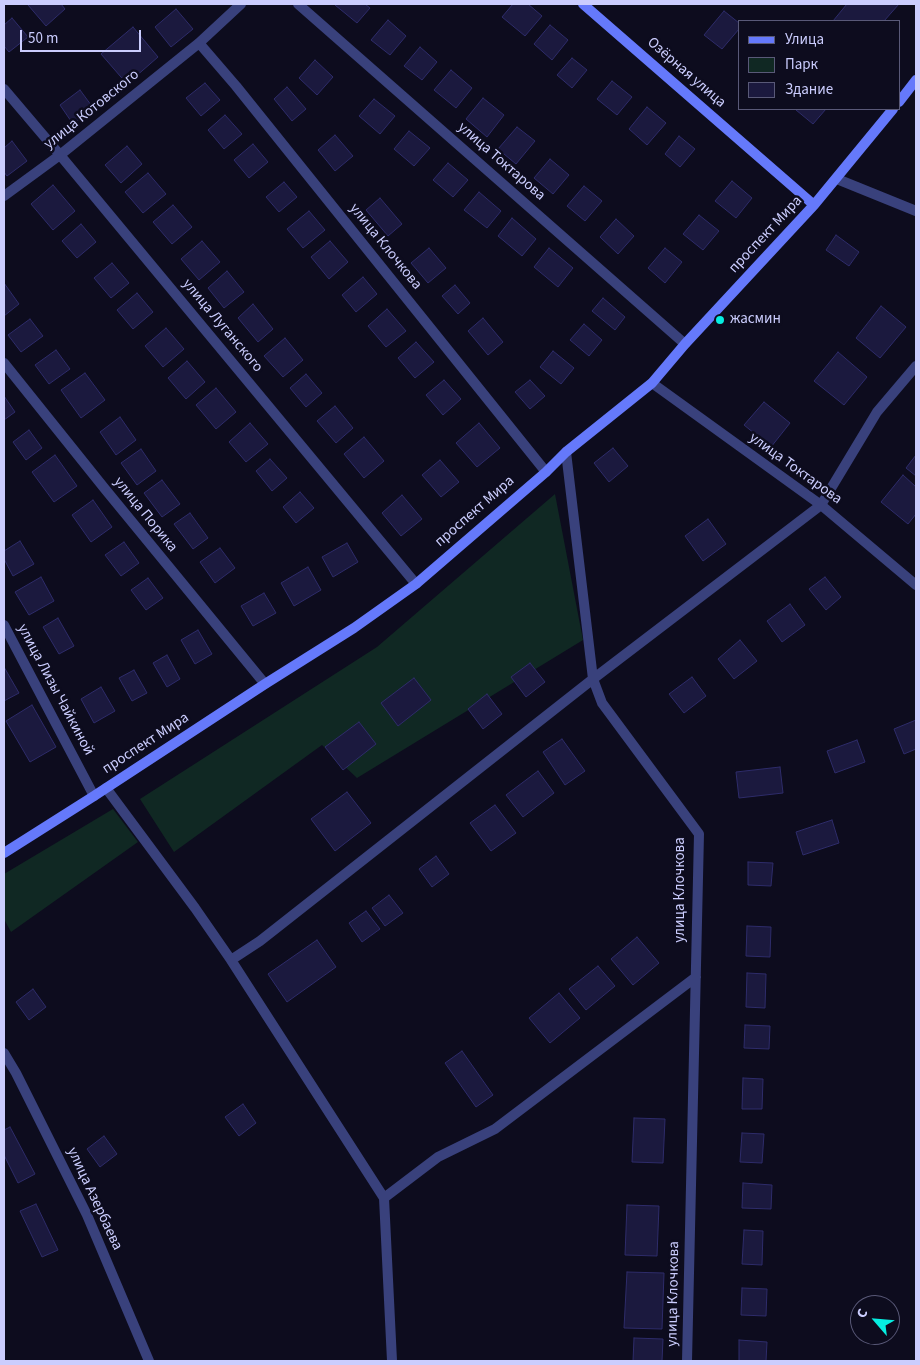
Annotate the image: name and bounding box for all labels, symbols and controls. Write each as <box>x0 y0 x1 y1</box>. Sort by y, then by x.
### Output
scale bar <box>22 20 144 52</box>
legend <box>738 20 900 110</box>
text: 50 m <box>28 28 58 49</box>
text: Улица <box>785 29 824 50</box>
street label: Озёрная улица <box>643 34 729 112</box>
text: Парк <box>785 54 818 75</box>
street label: улица Котовского <box>41 66 143 154</box>
text: Здание <box>785 79 833 100</box>
street label: улица Токтарова <box>453 119 549 205</box>
street label: проспект Мира <box>726 192 806 278</box>
street label: улица Клочкова <box>345 200 425 294</box>
street label: улица Луганского <box>178 276 266 376</box>
place label: жасмин <box>730 311 781 329</box>
marker: жасмин <box>714 314 726 326</box>
street label: улица Токтарова <box>745 429 845 509</box>
street label: проспект Мира <box>432 473 518 551</box>
street label: улица Порика <box>109 474 181 556</box>
street label: улица Лизы Чайкиной <box>13 621 97 759</box>
street label: проспект Мира <box>99 709 193 779</box>
street label: улица Клочкова <box>672 837 690 943</box>
street label: улица Азербаева <box>62 1145 126 1253</box>
street label: улица Клочкова <box>664 1241 684 1347</box>
north arrow <box>850 1295 900 1345</box>
text: С <box>852 1305 873 1322</box>

